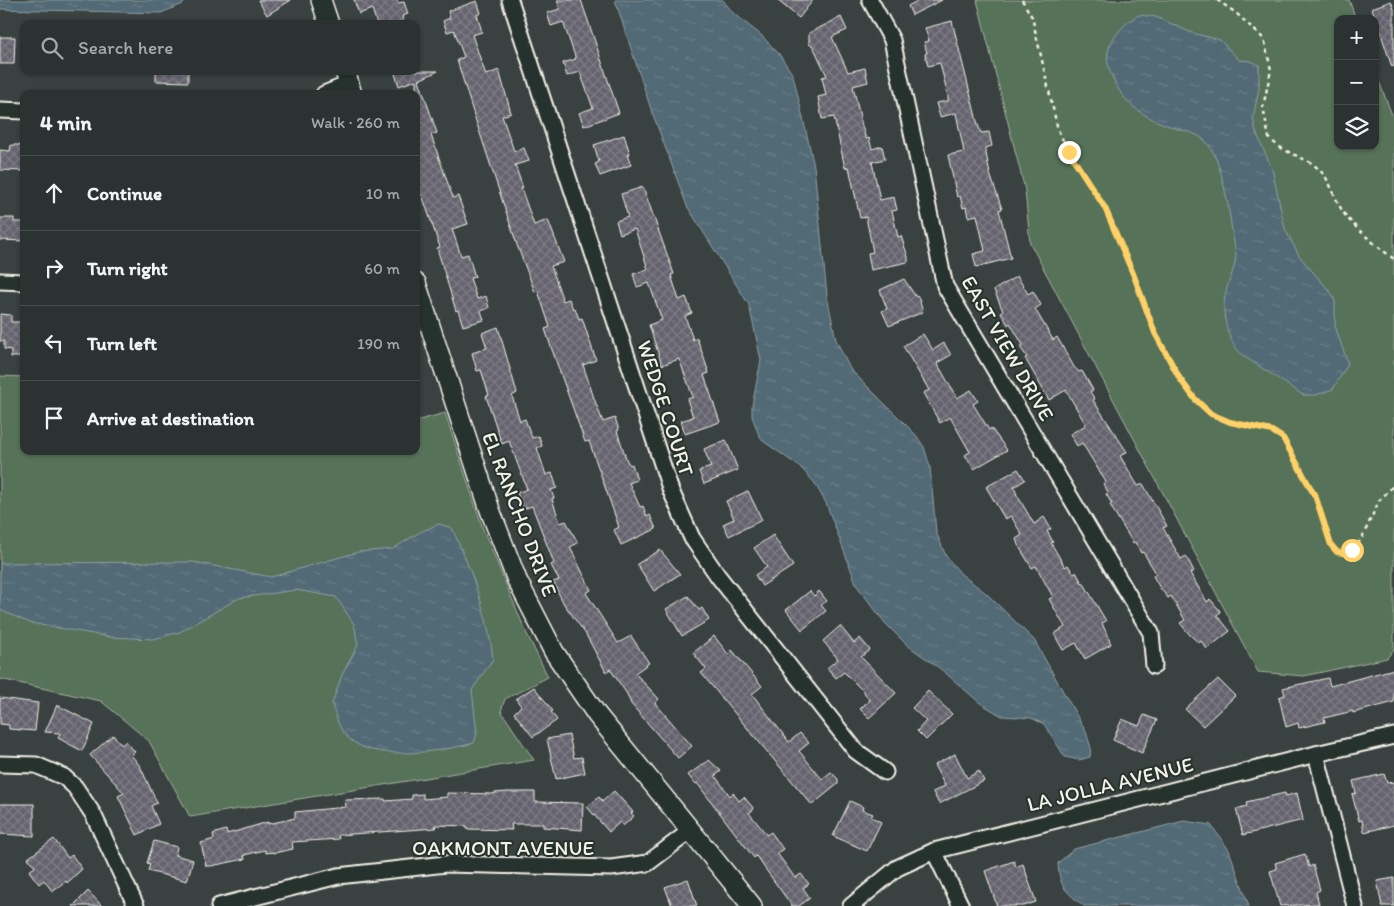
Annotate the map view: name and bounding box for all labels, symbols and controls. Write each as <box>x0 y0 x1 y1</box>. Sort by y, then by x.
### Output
map controls <box>1334 15 1379 150</box>
button: + <box>1334 15 1379 60</box>
search box <box>20 20 420 75</box>
icon: search <box>38 34 66 62</box>
text: Search here <box>78 36 173 59</box>
button: − <box>1334 60 1379 105</box>
button: layers <box>1334 105 1379 150</box>
text: 4 min <box>40 110 92 135</box>
text: Walk · 260 m <box>311 113 400 132</box>
route end <box>1058 141 1081 164</box>
icon: ahead <box>40 179 68 207</box>
text: Continue <box>87 182 162 205</box>
text: 10 m <box>366 184 400 203</box>
icon: right <box>40 254 68 282</box>
text: Turn right <box>87 257 168 280</box>
text: 60 m <box>365 259 400 278</box>
street label: EAST VIEW DRIVE <box>956 271 1060 425</box>
icon: left <box>40 329 68 357</box>
text: Turn left <box>87 332 157 355</box>
text: 190 m <box>357 334 400 353</box>
street label: WEDGE COURT <box>632 337 700 479</box>
icon: arrive <box>40 404 68 432</box>
text: Arrive at destination <box>87 407 254 430</box>
street label: EL RANCHO DRIVE <box>477 428 563 600</box>
route start <box>1341 539 1364 562</box>
street label: LA JOLLA AVENUE <box>1024 751 1196 817</box>
street label: OAKMONT AVENUE <box>412 835 594 860</box>

